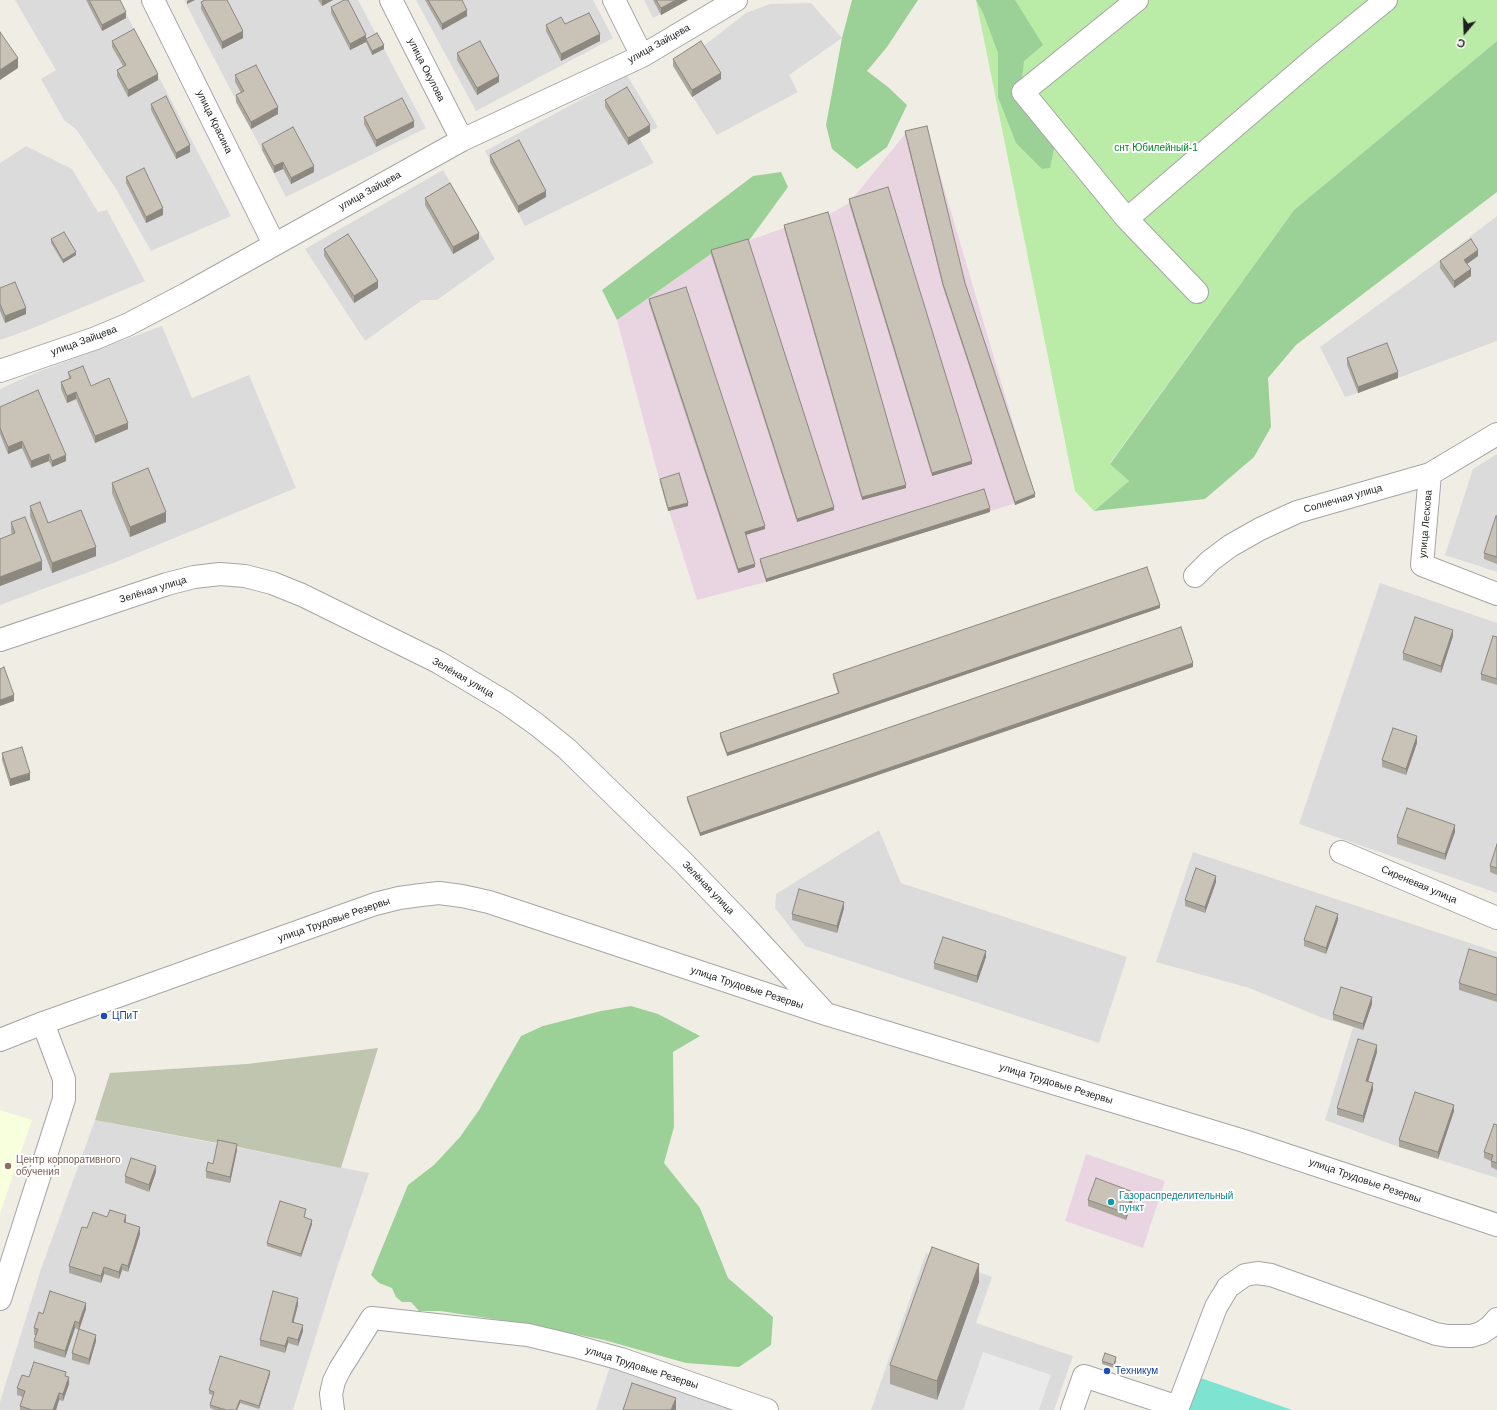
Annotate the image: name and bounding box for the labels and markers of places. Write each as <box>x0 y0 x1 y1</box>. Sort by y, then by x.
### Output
place label: ЦПиТ <box>112 1010 138 1022</box>
marker: ЦПиТ <box>99 1011 109 1021</box>
place label: Центр корпоративного обучения <box>16 1154 120 1178</box>
marker: Центр корпоративного обучения <box>3 1161 13 1171</box>
place label: Газораспределительный пункт <box>1119 1190 1233 1214</box>
marker: Газораспределительный пункт <box>1106 1197 1116 1207</box>
place label: Техникум <box>1115 1365 1158 1377</box>
marker: Техникум <box>1102 1366 1112 1376</box>

